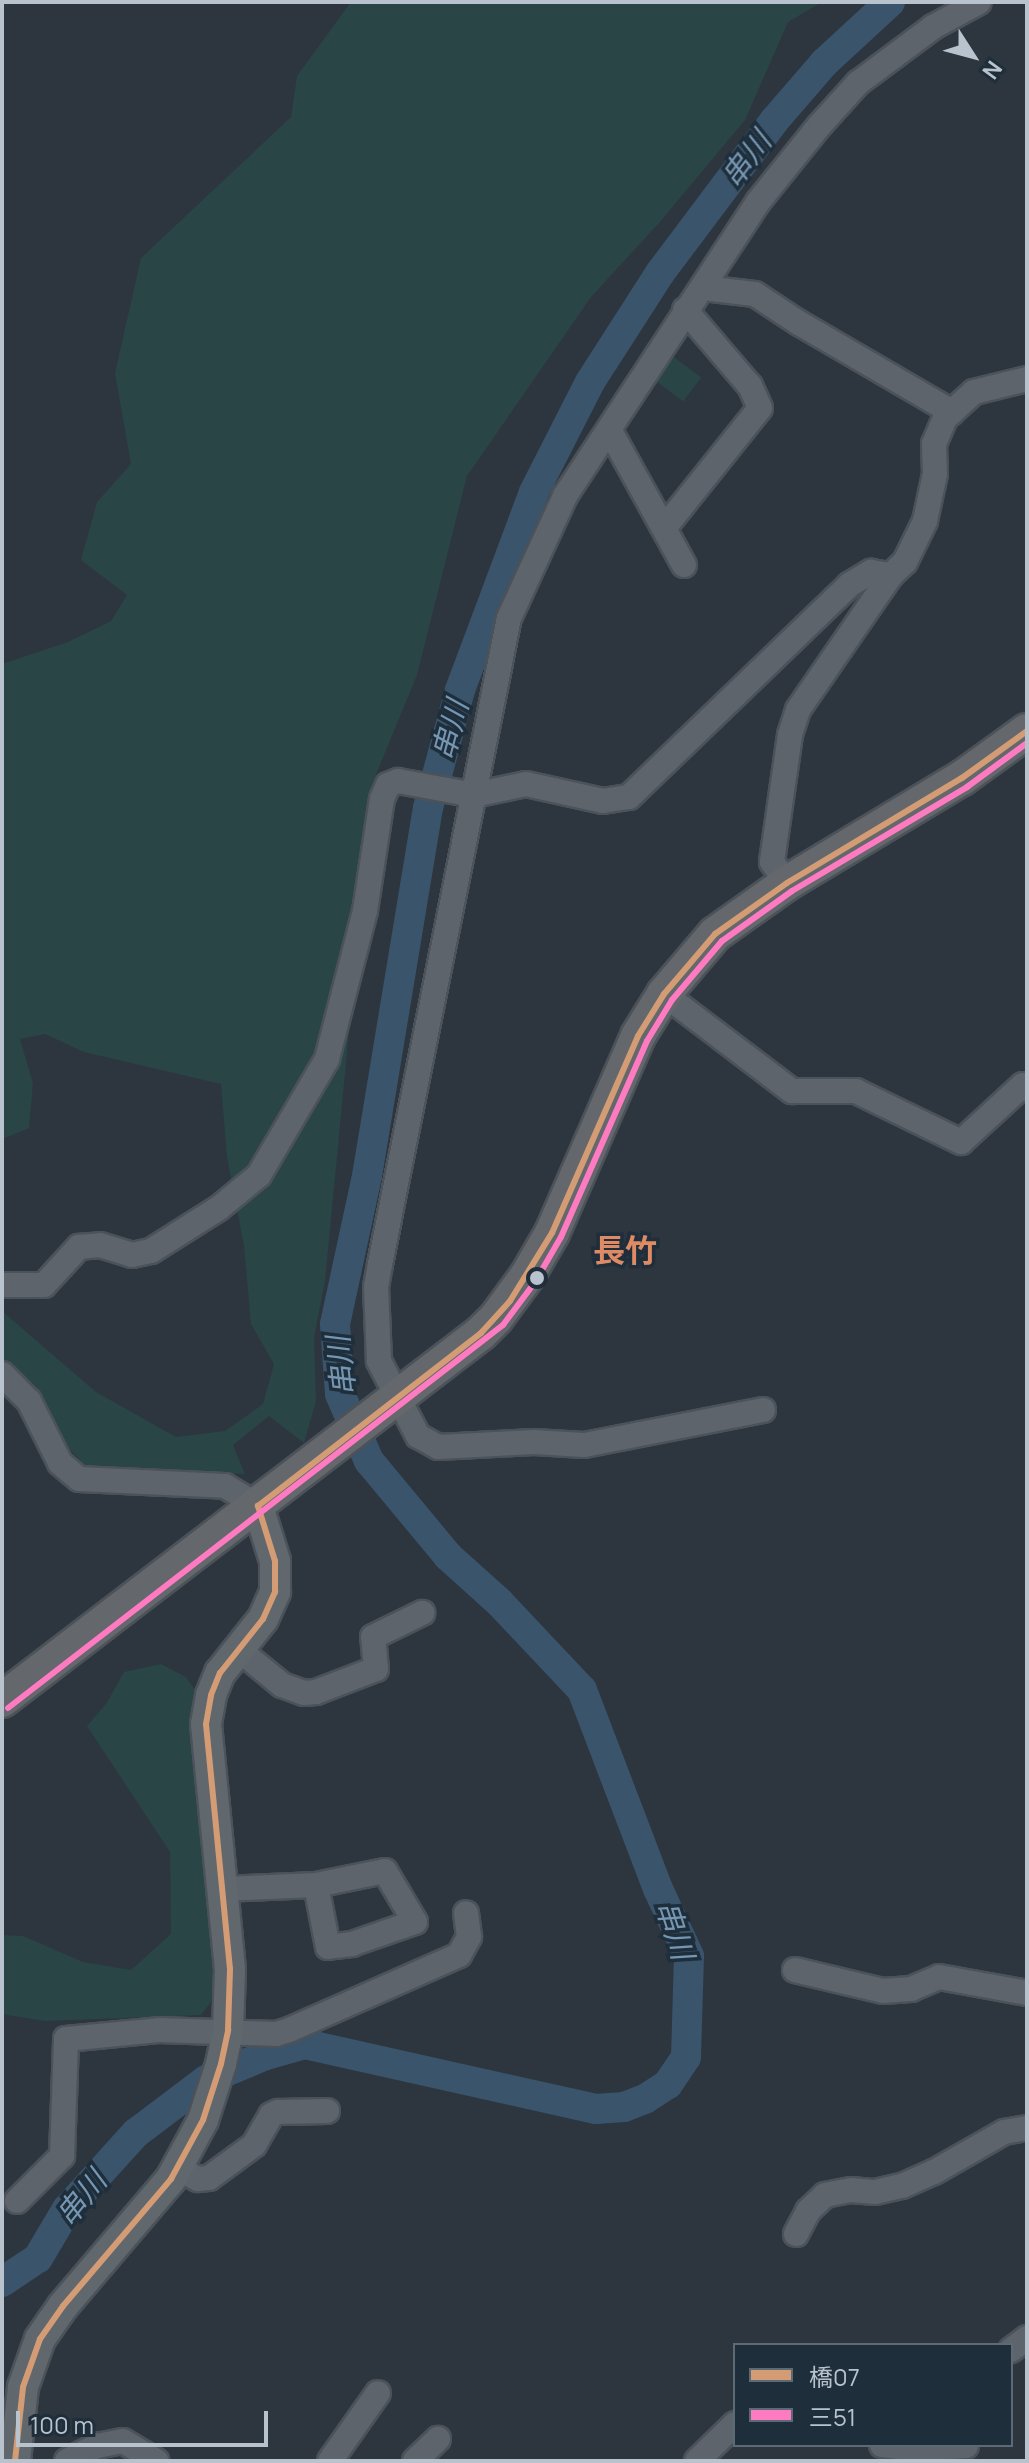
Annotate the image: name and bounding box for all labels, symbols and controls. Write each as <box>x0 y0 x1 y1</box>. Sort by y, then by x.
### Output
north arrow <box>933 16 1013 96</box>
text: N <box>976 55 1009 85</box>
water label: 串川 <box>714 124 778 194</box>
water label: 串川 <box>425 696 475 764</box>
district label: 長竹 <box>593 1231 657 1269</box>
unlabelled marker <box>529 1270 545 1286</box>
water label: 串川 <box>319 1334 363 1398</box>
water label: 串川 <box>649 1896 701 1964</box>
water label: 串川 <box>48 2163 114 2233</box>
legend <box>733 2343 1013 2447</box>
text: 橋07 <box>809 2360 860 2393</box>
scale bar <box>20 2395 272 2445</box>
text: 三51 <box>809 2400 856 2433</box>
text: 100 m <box>30 2408 94 2441</box>

